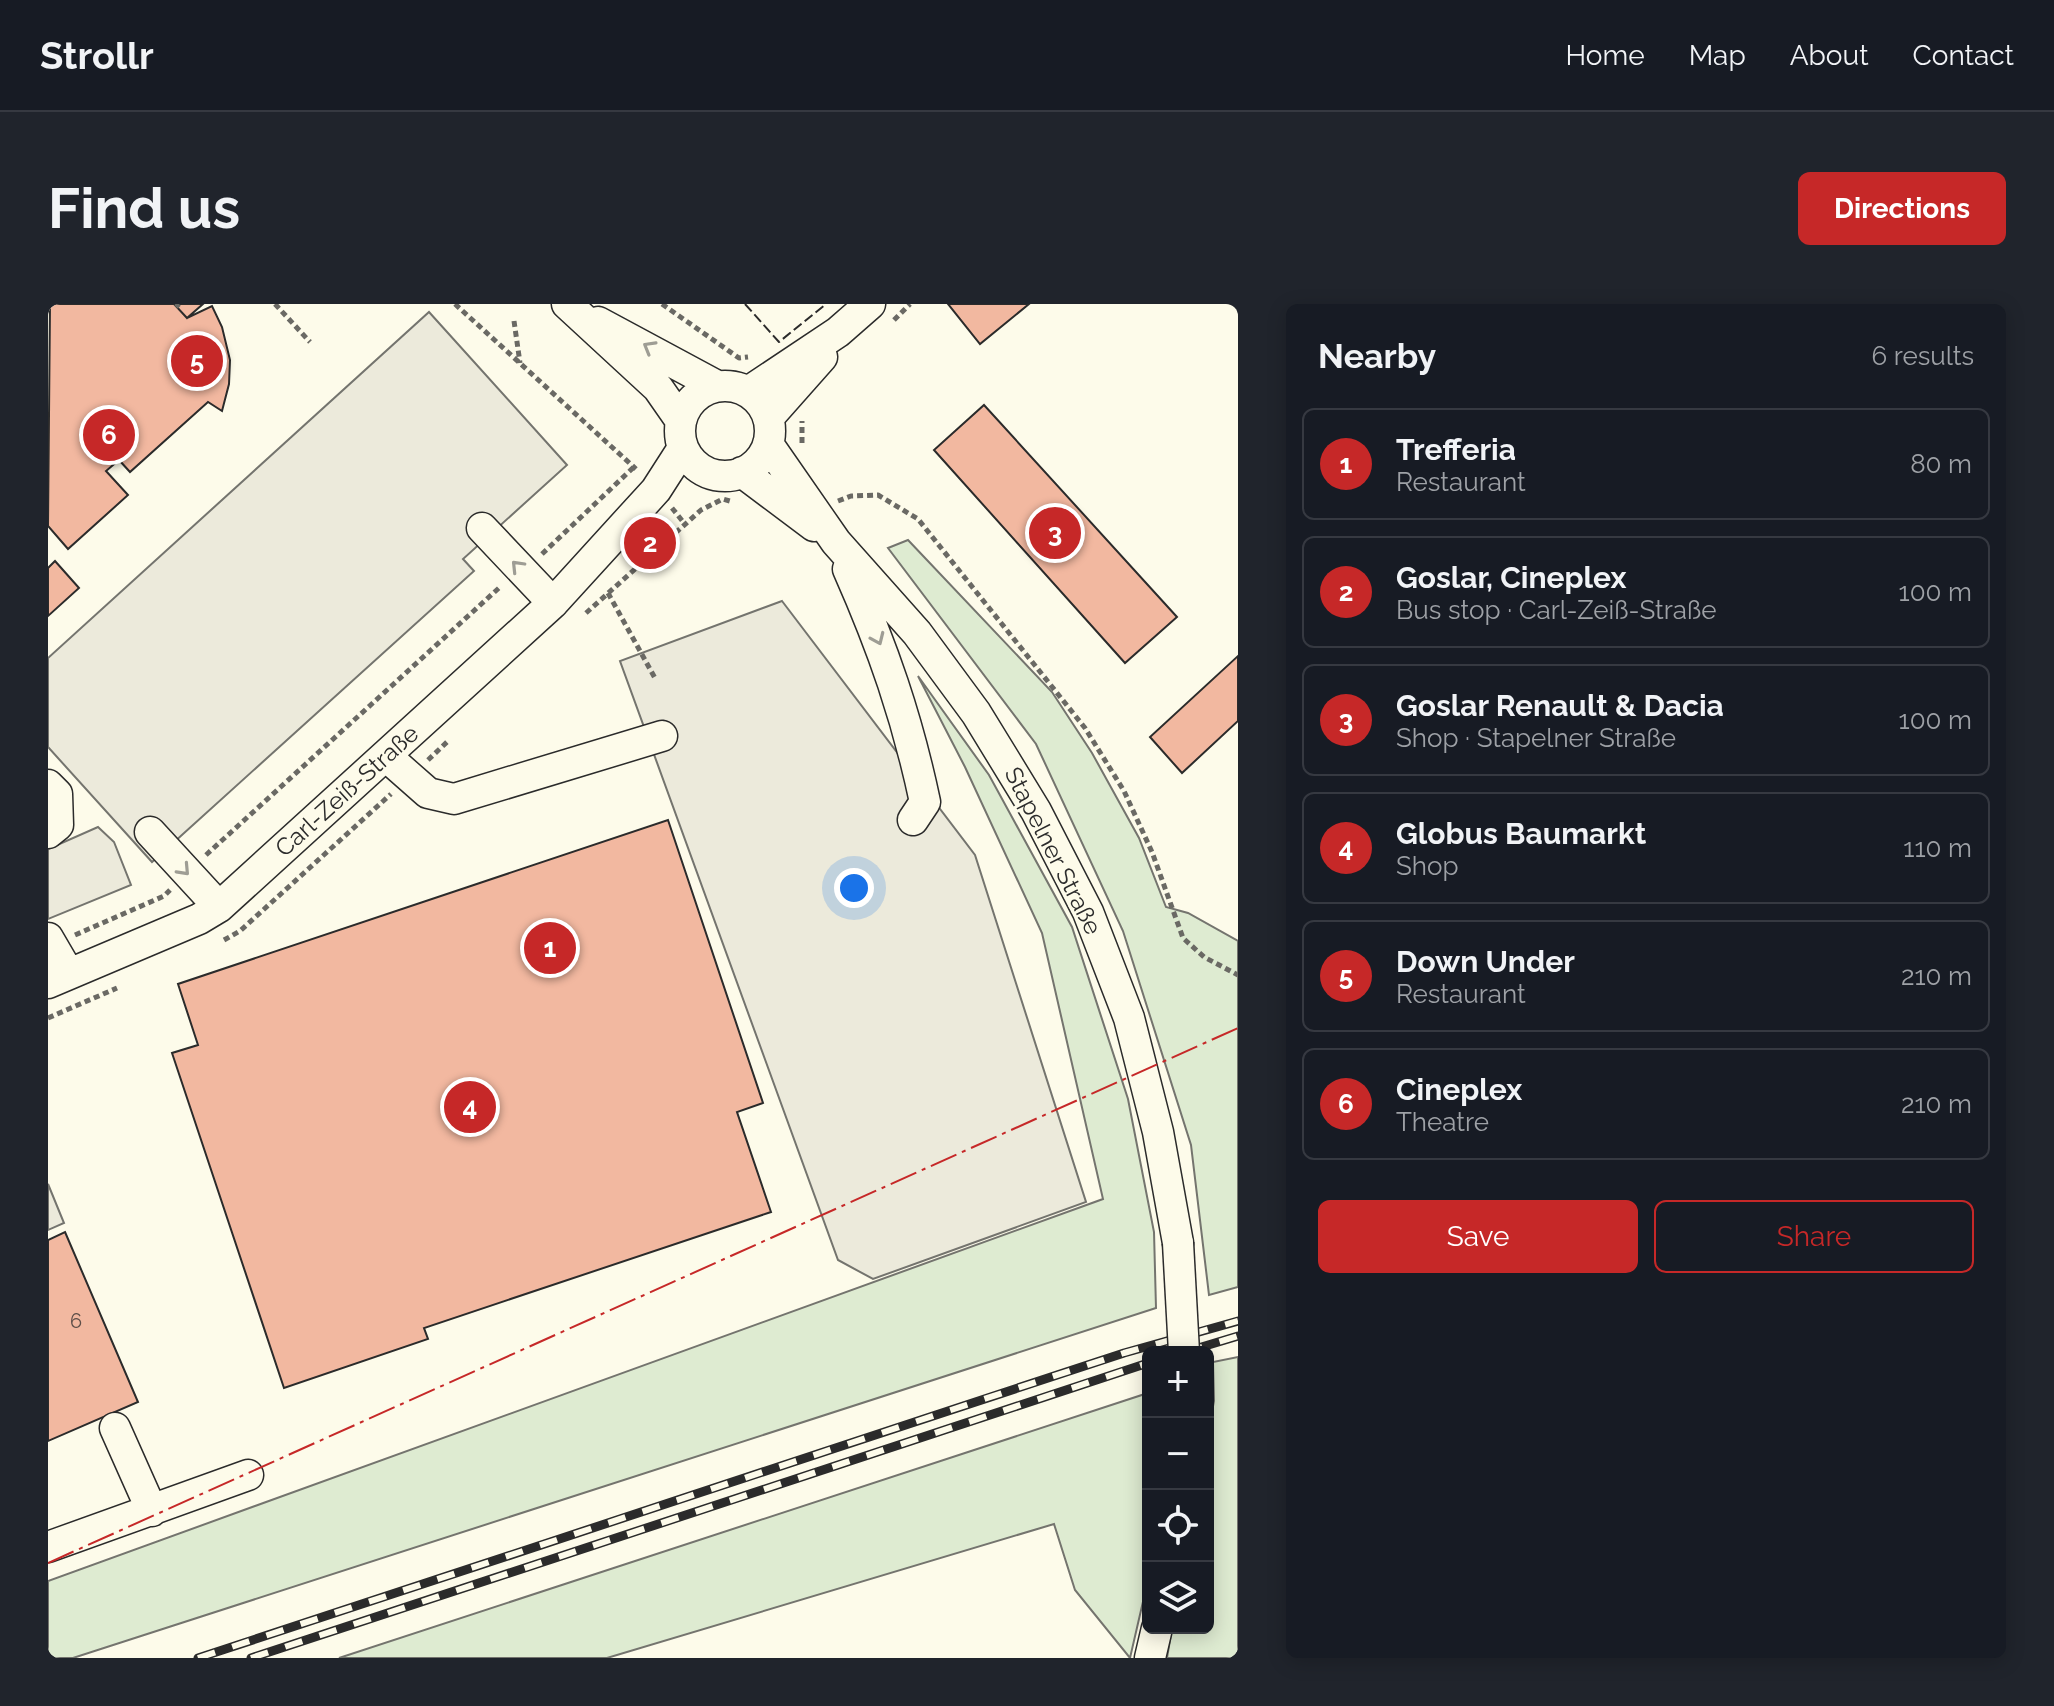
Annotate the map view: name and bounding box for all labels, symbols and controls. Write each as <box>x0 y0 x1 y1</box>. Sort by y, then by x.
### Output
text: Strollr <box>40 33 154 78</box>
text: Home <box>1565 39 1645 72</box>
text: Map <box>1689 39 1746 72</box>
text: About <box>1790 39 1869 72</box>
text: Contact <box>1913 39 2014 72</box>
button: Directions <box>1798 172 2006 245</box>
text: Find us <box>48 175 240 241</box>
pin: 5 <box>171 331 223 391</box>
text: Nearby <box>1318 336 1436 376</box>
one-way arrow <box>643 341 658 357</box>
text: 6 results <box>1871 341 1974 371</box>
pin: 6 <box>83 405 135 465</box>
text: Trefferia <box>1396 432 1516 467</box>
text: 1 <box>1340 449 1352 479</box>
text: 80 m <box>1910 449 1972 479</box>
text: Restaurant <box>1396 467 1526 497</box>
pin: 3 <box>1029 503 1081 563</box>
pin: 2 <box>624 513 676 573</box>
text: Goslar, Cineplex <box>1396 560 1626 595</box>
one-way arrow <box>512 561 527 575</box>
text: 2 <box>1339 577 1353 607</box>
text: 100 m <box>1899 577 1972 607</box>
text: Bus stop · Carl-Zeiß-Straße <box>1396 595 1717 625</box>
one-way arrow <box>869 631 885 645</box>
text: Goslar Renault & Dacia <box>1396 688 1724 723</box>
text: 3 <box>1339 705 1353 735</box>
text: 100 m <box>1899 705 1972 735</box>
street label: Carl-Zeiß-Straße <box>269 719 424 863</box>
text: Shop · Stapelner Straße <box>1396 723 1676 753</box>
street label: Stapelner Straße <box>999 762 1108 939</box>
text: Globus Baumarkt <box>1396 816 1646 851</box>
text: 4 <box>1339 833 1353 863</box>
text: 110 m <box>1903 833 1972 863</box>
text: Shop <box>1396 851 1458 881</box>
one-way arrow <box>175 860 189 875</box>
your location <box>834 868 874 908</box>
pin: 1 <box>524 918 576 978</box>
text: Down Under <box>1396 944 1575 979</box>
text: 5 <box>1339 961 1353 991</box>
text: 210 m <box>1901 961 1972 991</box>
text: Restaurant <box>1396 979 1526 1009</box>
text: Cineplex <box>1396 1072 1522 1107</box>
pin: 4 <box>444 1077 496 1137</box>
text: 6 <box>1338 1089 1354 1119</box>
text: 210 m <box>1901 1089 1972 1119</box>
text: Theatre <box>1396 1107 1489 1137</box>
button: Save <box>1318 1200 1638 1273</box>
button: Share <box>1654 1200 1974 1273</box>
house number: 6 <box>70 1309 82 1333</box>
map controls <box>1142 1346 1214 1634</box>
button: + <box>1142 1346 1214 1418</box>
button: − <box>1142 1418 1214 1490</box>
button: locate <box>1142 1490 1214 1562</box>
button: layers <box>1142 1562 1214 1634</box>

